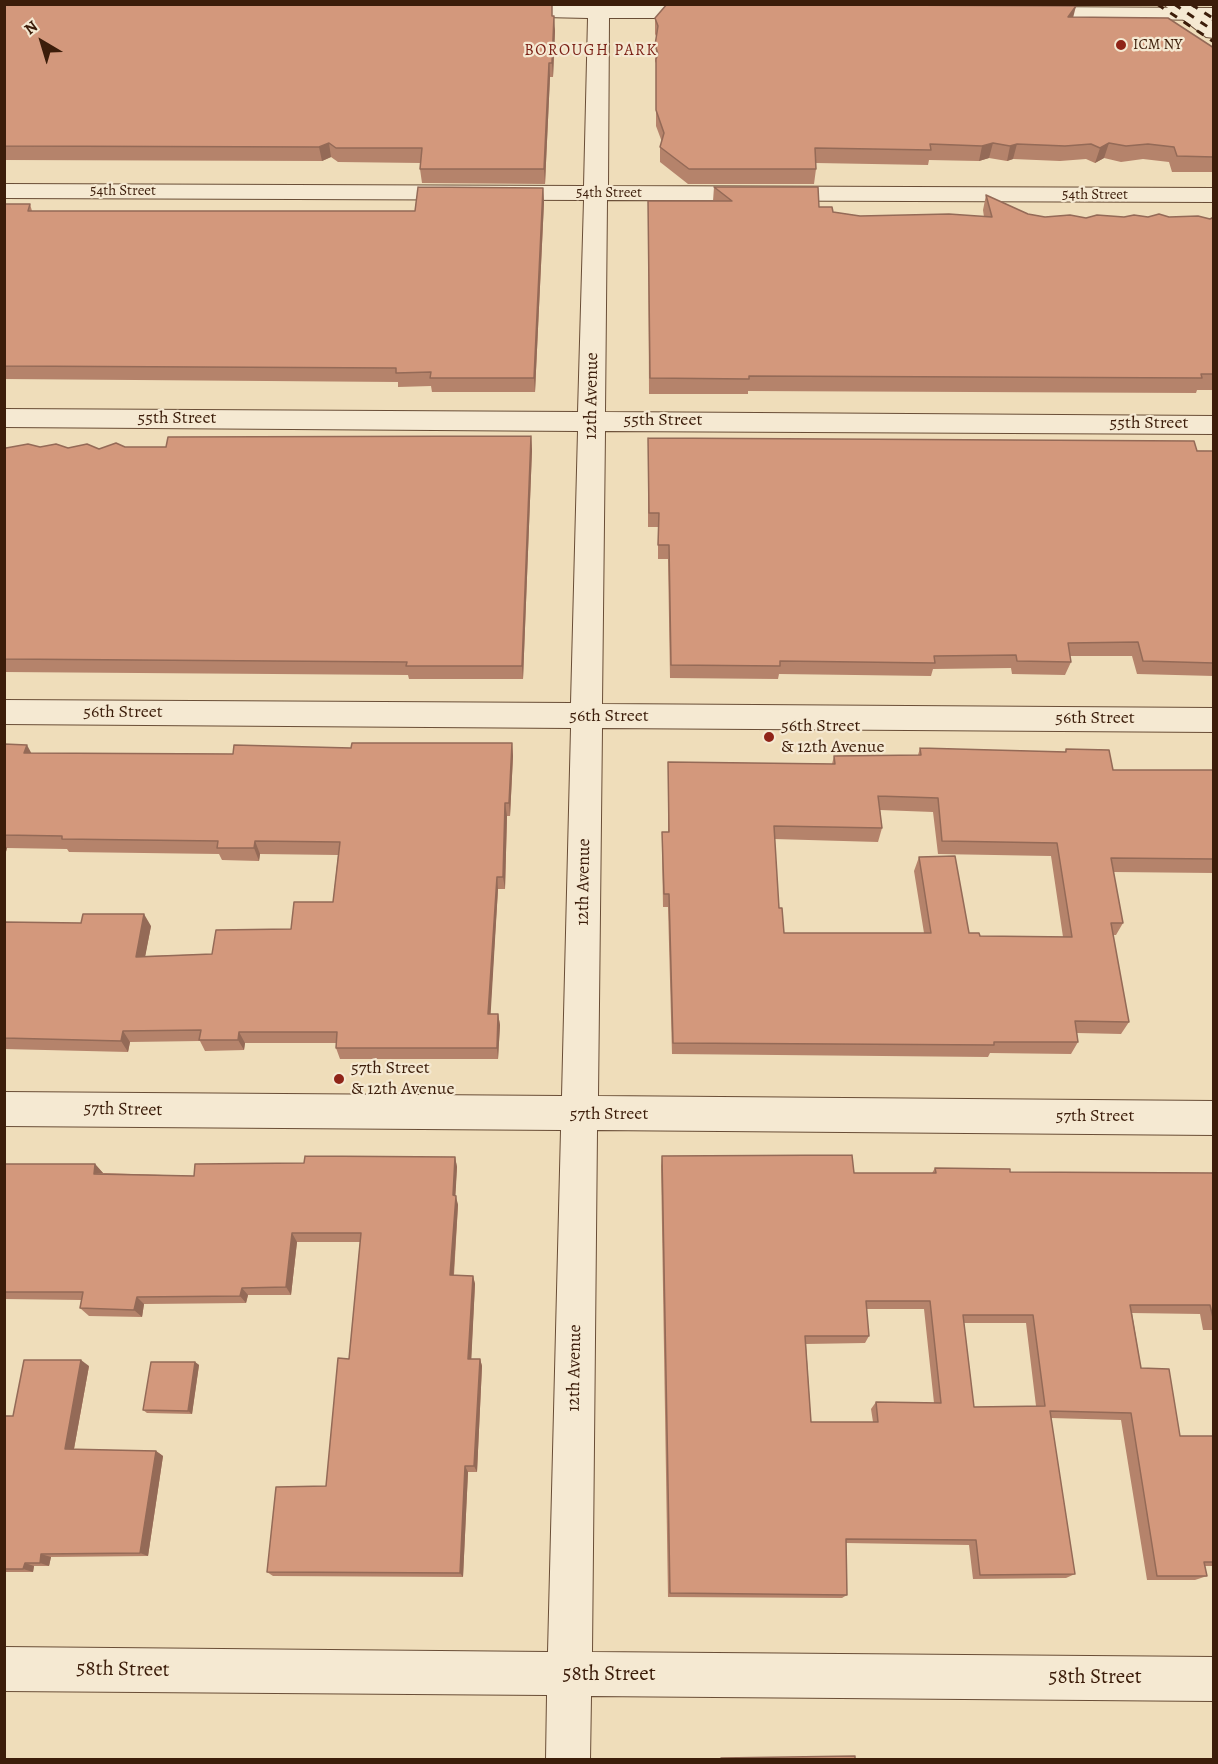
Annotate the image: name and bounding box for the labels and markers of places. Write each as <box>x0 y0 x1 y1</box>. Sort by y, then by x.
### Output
place label: ICM NY <box>1133 36 1182 54</box>
marker: ICM NY <box>1114 38 1128 52</box>
place label: 56th Street & 12th Avenue <box>781 716 885 758</box>
marker: 56th Street & 12th Avenue <box>762 730 776 744</box>
place label: 57th Street & 12th Avenue <box>351 1058 455 1100</box>
marker: 57th Street & 12th Avenue <box>332 1072 346 1086</box>

